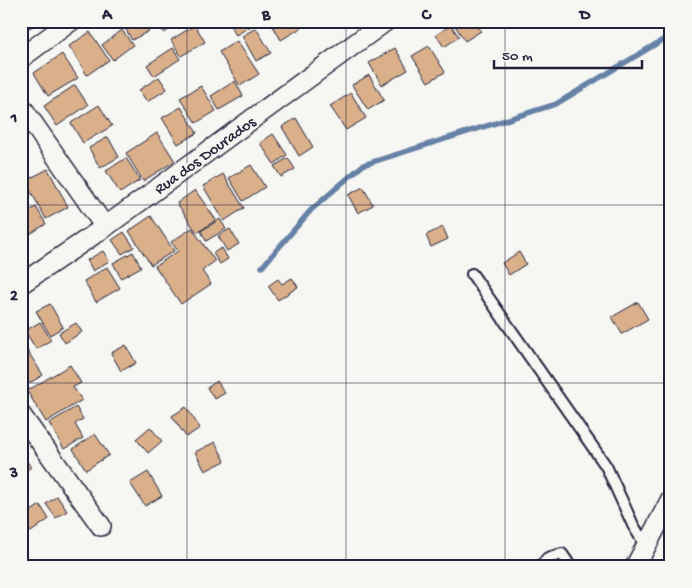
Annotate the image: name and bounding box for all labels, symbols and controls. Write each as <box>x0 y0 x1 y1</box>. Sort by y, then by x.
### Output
text: A <box>101 7 113 26</box>
text: B <box>261 7 271 26</box>
text: C <box>421 7 432 26</box>
text: D <box>578 7 591 26</box>
scale bar <box>494 38 642 70</box>
text: 50 m <box>502 48 533 66</box>
text: 1 <box>10 110 17 129</box>
street label: Rua dos Dourados <box>152 113 261 200</box>
text: 2 <box>10 288 18 307</box>
text: 3 <box>9 465 18 484</box>

